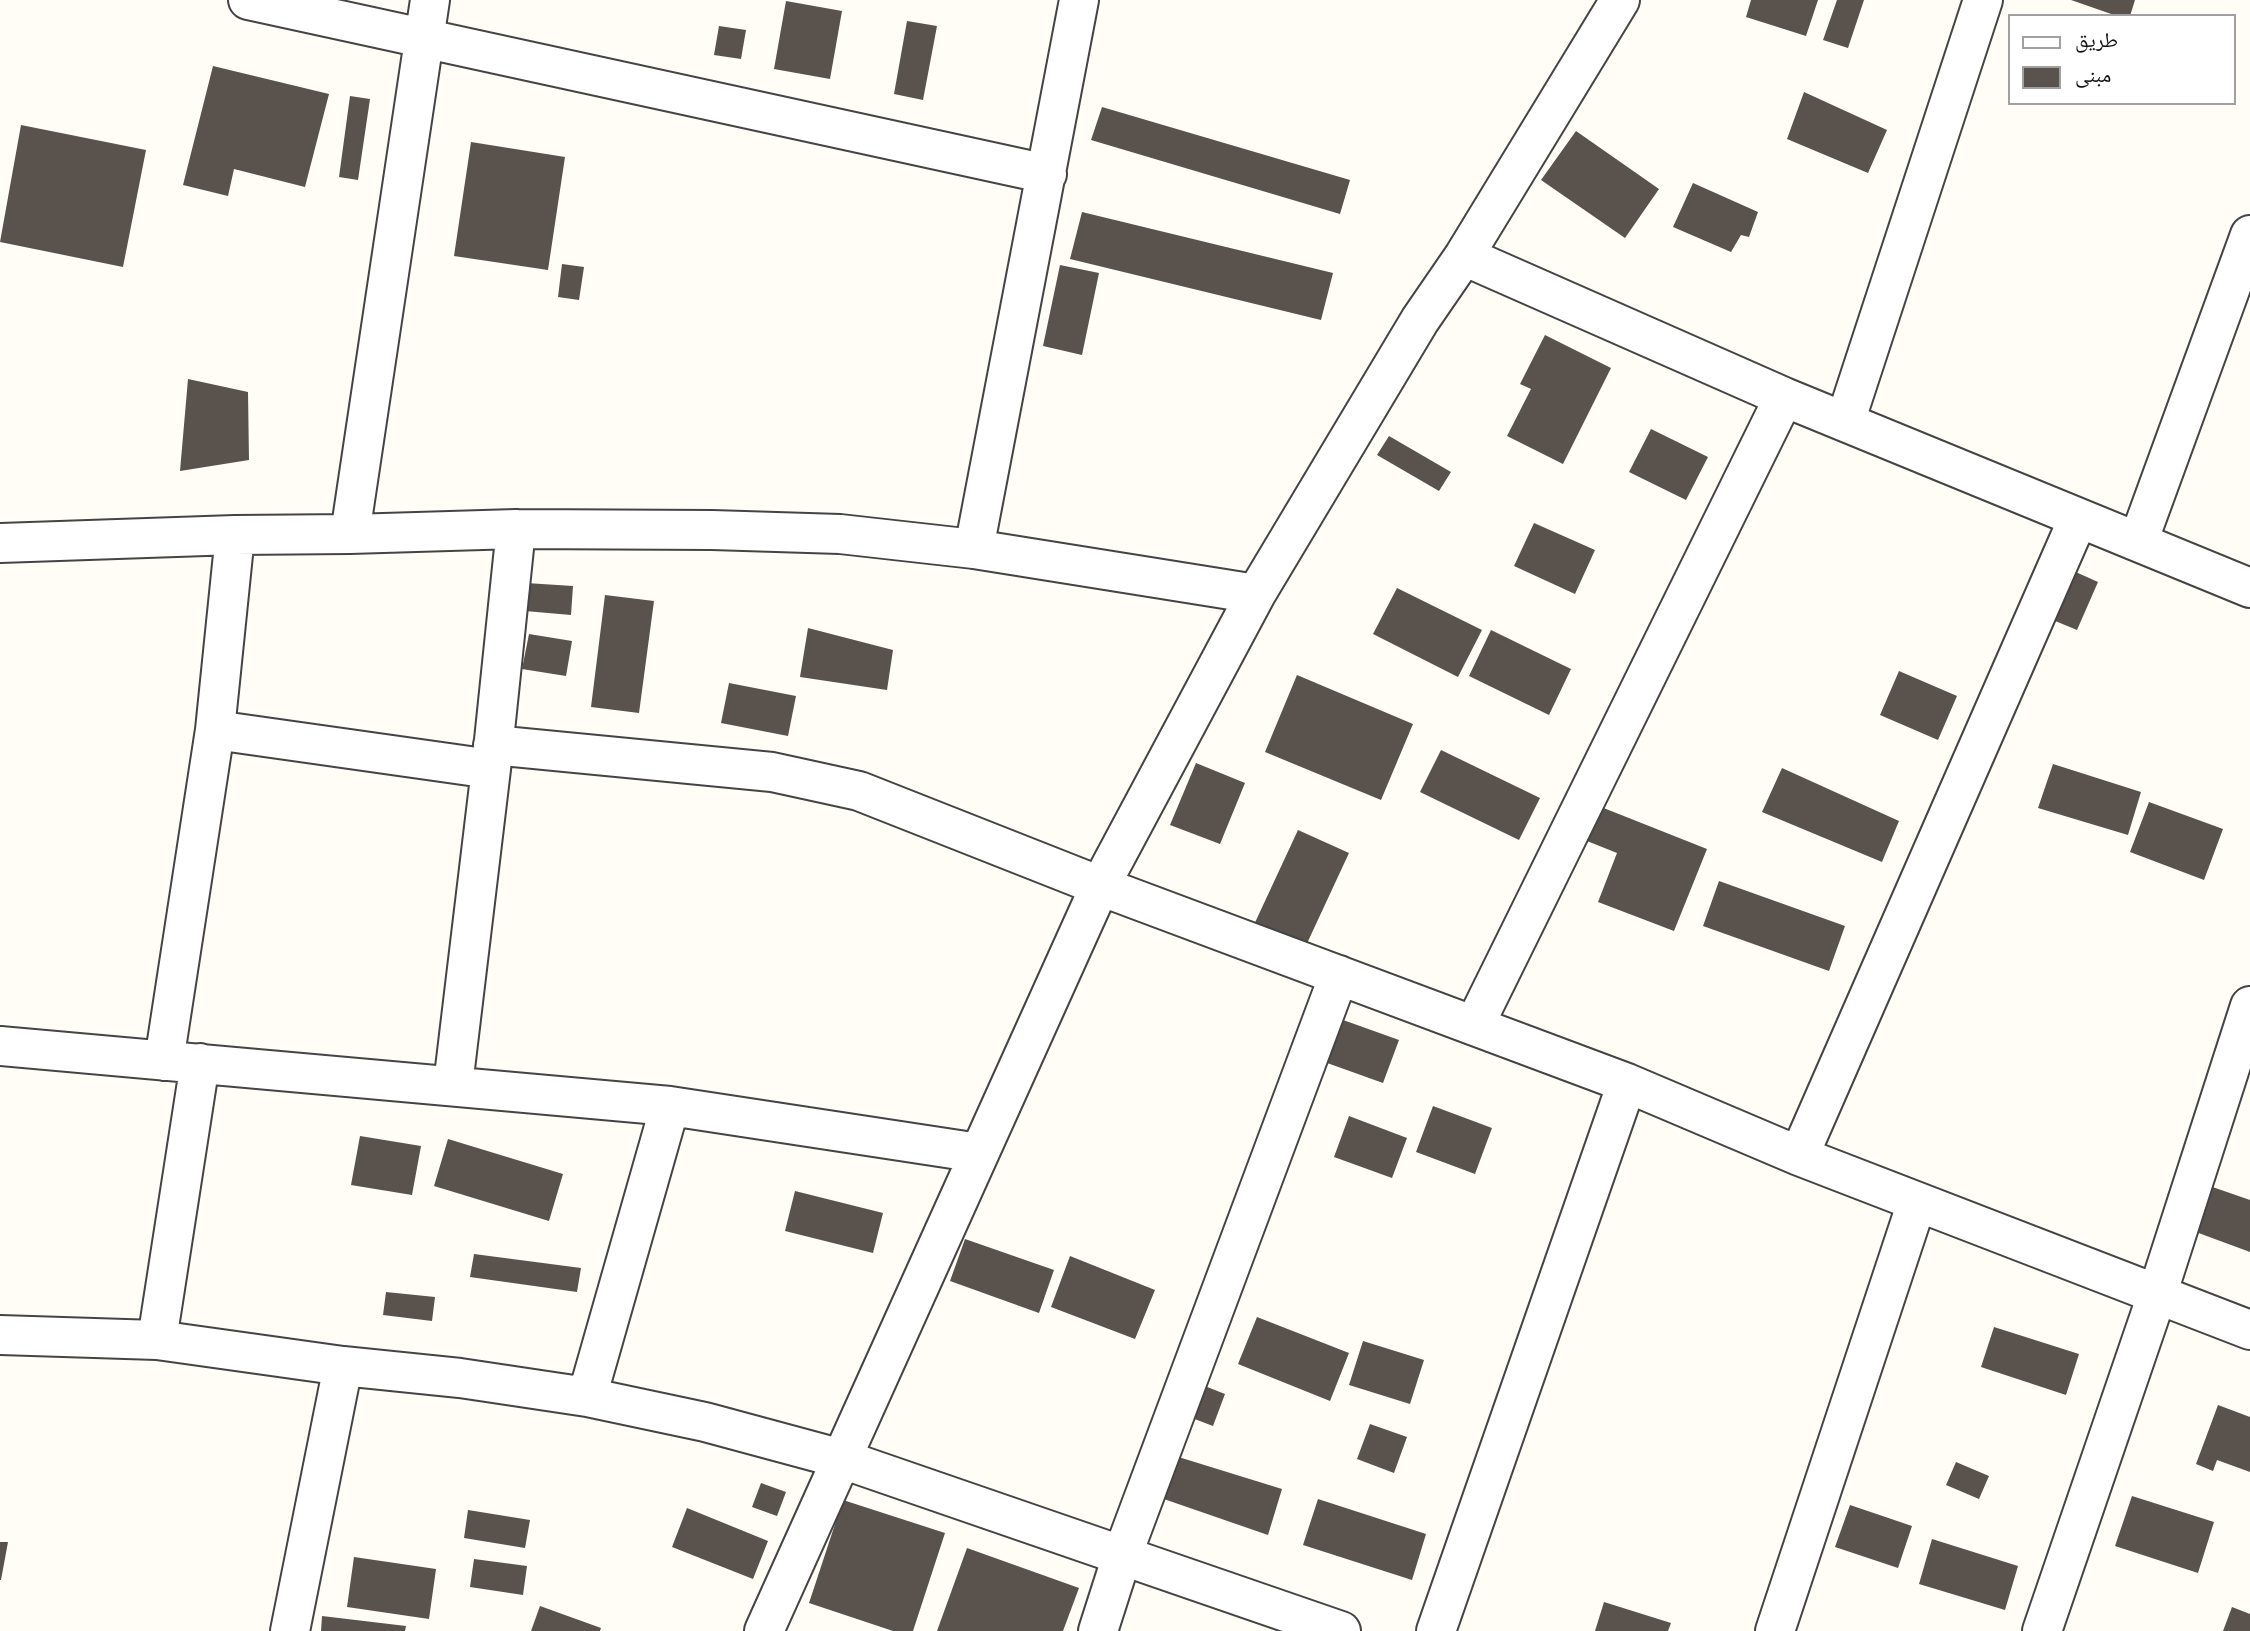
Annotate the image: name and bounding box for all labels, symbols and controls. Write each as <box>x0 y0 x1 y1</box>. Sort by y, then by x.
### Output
legend <box>2008 14 2236 105</box>
text: طريق <box>2075 25 2118 53</box>
text: مبنى <box>2075 60 2111 88</box>

